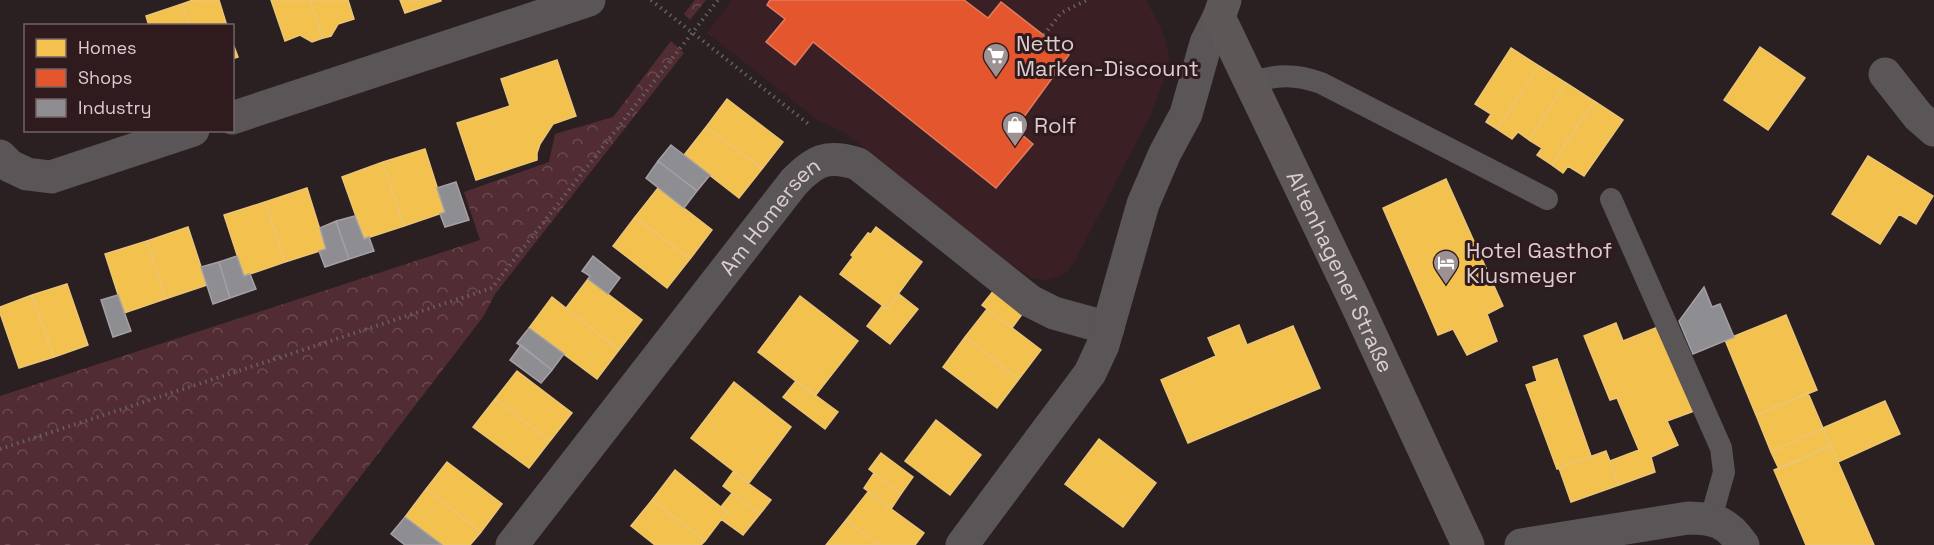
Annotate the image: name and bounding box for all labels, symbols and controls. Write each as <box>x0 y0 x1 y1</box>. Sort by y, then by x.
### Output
legend <box>24 24 234 132</box>
place label: Netto Marken-Discount <box>1016 29 1199 82</box>
text: Homes <box>78 36 137 59</box>
supermarket icon: Netto Marken-Discount <box>981 41 1011 79</box>
text: Shops <box>78 66 132 89</box>
text: Industry <box>78 96 151 119</box>
shop icon: Rolf <box>1000 110 1030 148</box>
place label: Rolf <box>1034 111 1077 139</box>
street label: Am Homersen <box>713 151 825 281</box>
street label: Altenhagener Straße <box>1281 166 1400 377</box>
place label: Hotel Gasthof Klusmeyer <box>1466 236 1613 289</box>
hotel icon: Hotel Gasthof Klusmeyer <box>1431 248 1461 286</box>

